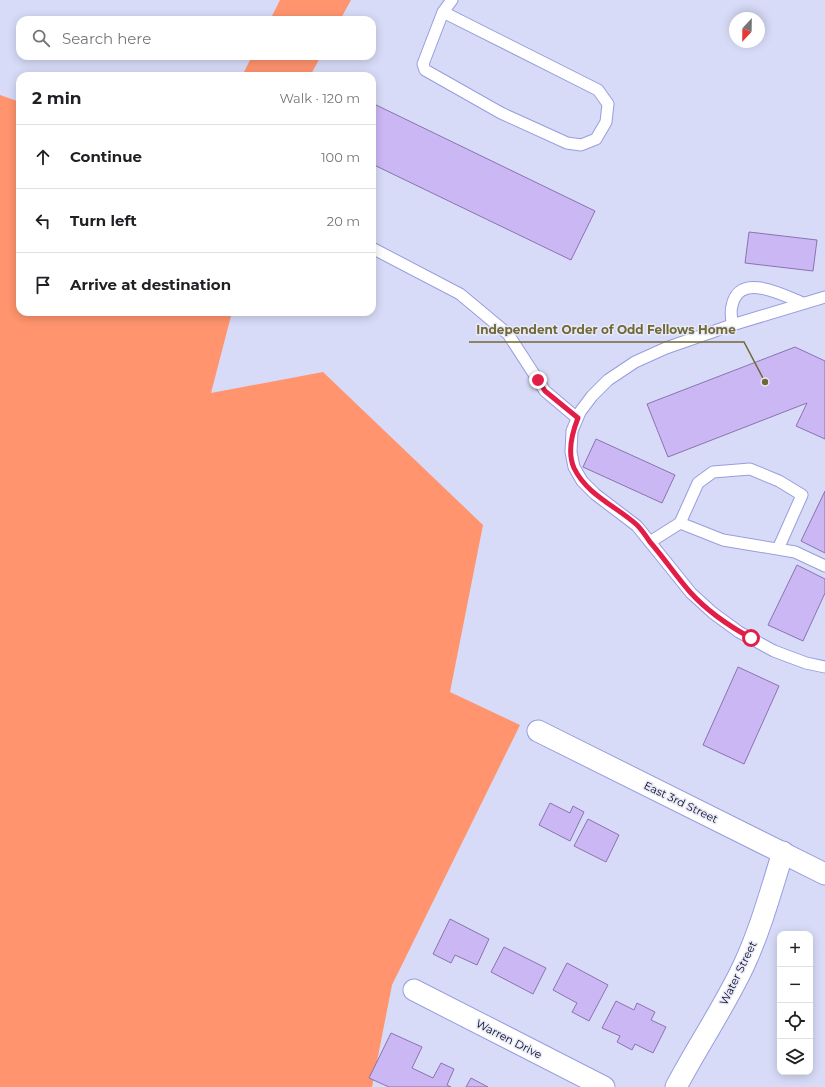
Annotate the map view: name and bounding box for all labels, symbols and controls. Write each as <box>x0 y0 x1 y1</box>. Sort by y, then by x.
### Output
north arrow <box>729 12 765 48</box>
search box <box>16 16 376 60</box>
icon: search <box>30 27 52 49</box>
text: Search here <box>62 29 151 48</box>
text: 2 min <box>32 88 82 108</box>
text: Walk · 120 m <box>279 90 360 106</box>
icon: ahead <box>32 146 54 168</box>
text: Continue <box>70 147 142 166</box>
text: 100 m <box>321 149 360 165</box>
icon: left <box>32 210 54 232</box>
text: Turn left <box>70 211 137 230</box>
text: 20 m <box>327 213 360 229</box>
icon: arrive <box>32 274 54 296</box>
text: Arrive at destination <box>70 275 231 294</box>
callout: Independent Order of Odd Fellows Home <box>469 318 744 342</box>
text: Independent Order of Odd Fellows Home <box>476 322 736 337</box>
route end <box>529 371 547 389</box>
route start <box>742 629 760 647</box>
street label: East 3rd Street <box>642 778 721 826</box>
map controls <box>777 931 813 1075</box>
button: + <box>777 931 813 967</box>
street label: Water Street <box>716 938 760 1007</box>
button: − <box>777 967 813 1003</box>
button: locate <box>777 1003 813 1039</box>
street label: Warren Drive <box>474 1016 545 1062</box>
button: layers <box>777 1039 813 1075</box>

